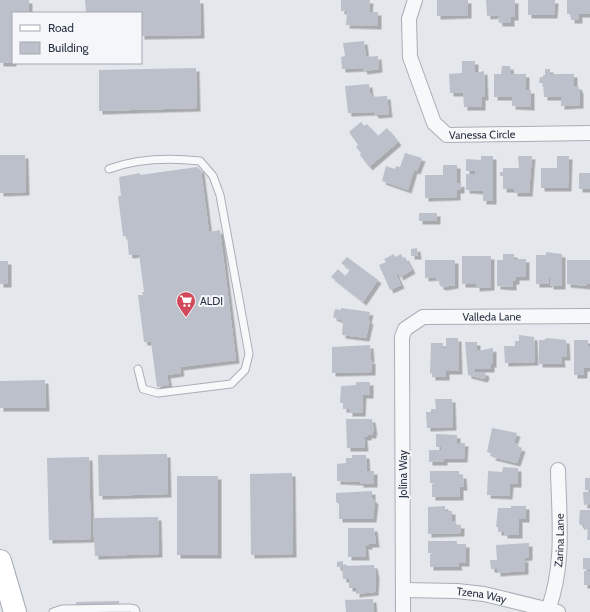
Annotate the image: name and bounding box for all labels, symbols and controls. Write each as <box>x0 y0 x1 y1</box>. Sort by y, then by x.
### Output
legend <box>12 12 142 64</box>
text: Road <box>48 20 74 35</box>
text: Building <box>48 40 90 55</box>
street label: Vanessa Circle <box>449 127 516 142</box>
supermarket icon: ALDI <box>175 290 197 318</box>
place label: ALDI <box>200 294 223 308</box>
street label: Valleda Lane <box>462 309 522 324</box>
street label: Jolina Way <box>396 450 410 499</box>
street label: Zarina Lane <box>551 513 567 568</box>
street label: Tzena Way <box>456 584 509 606</box>

